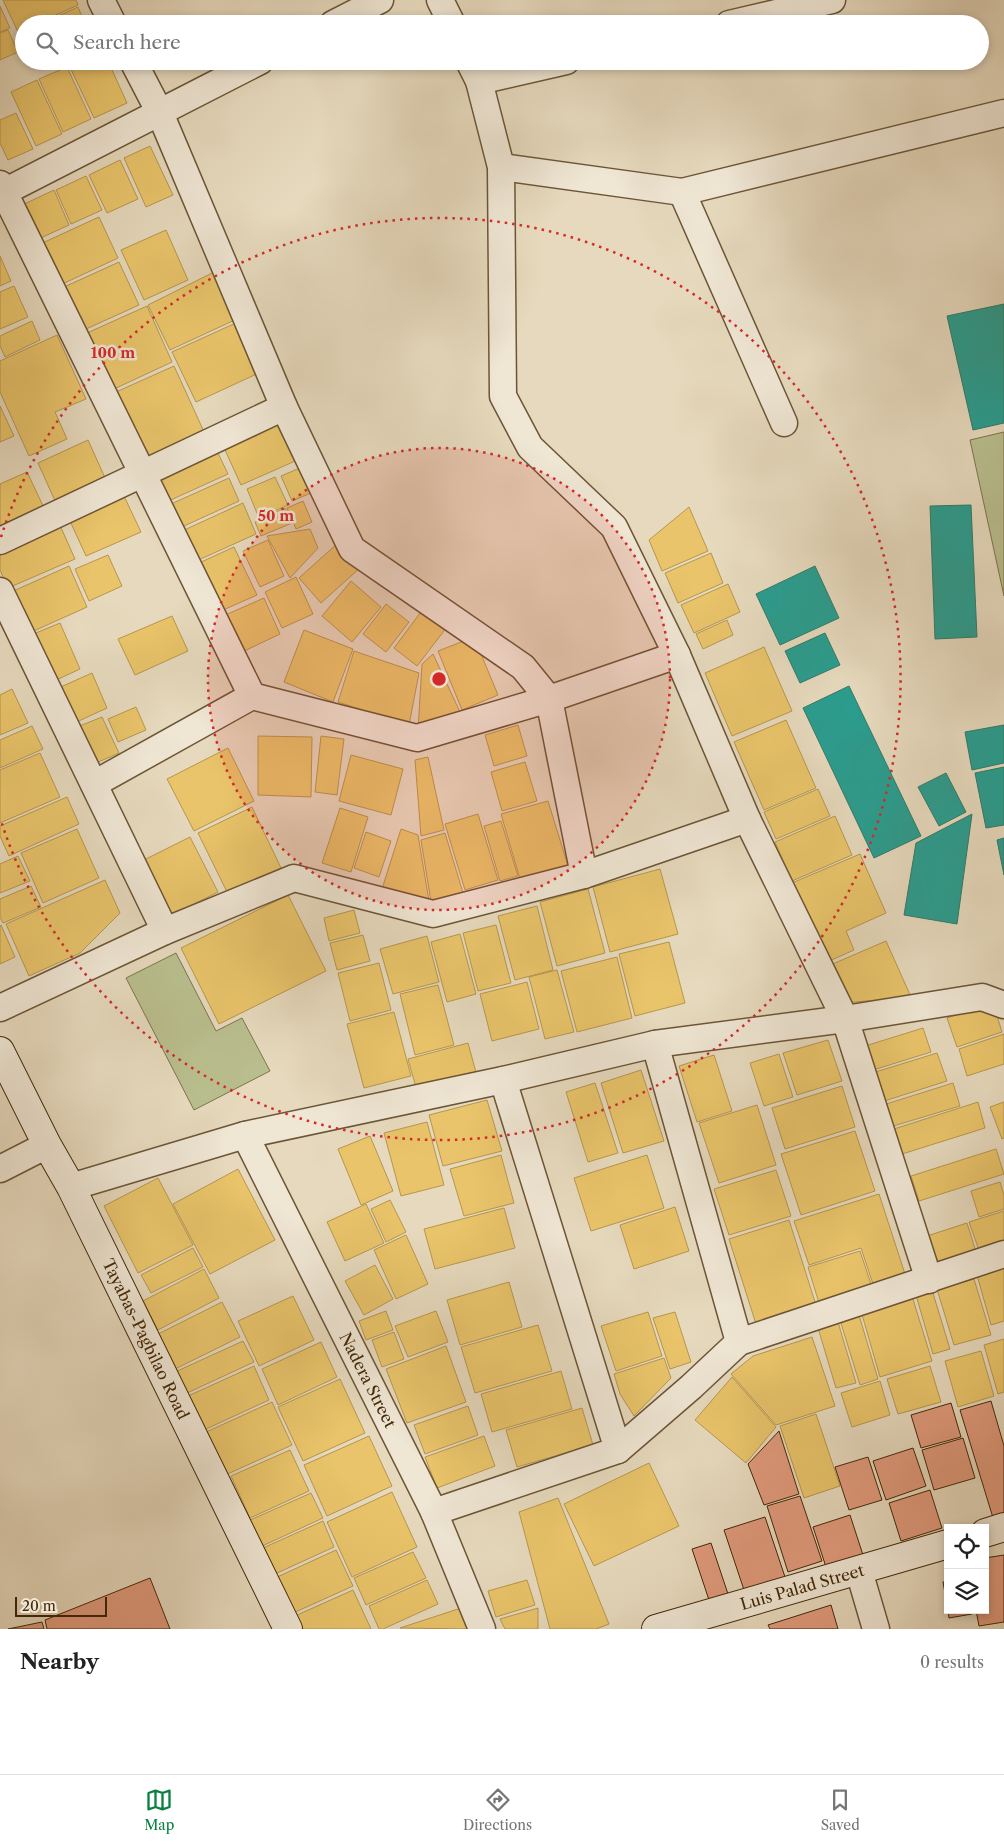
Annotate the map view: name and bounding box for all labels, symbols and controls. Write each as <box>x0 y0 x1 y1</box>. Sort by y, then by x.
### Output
search box <box>15 15 989 70</box>
icon: search <box>33 29 61 57</box>
text: Search here <box>73 31 181 54</box>
text: 100 m <box>91 343 135 362</box>
text: 50 m <box>258 506 294 525</box>
centre of rings <box>430 670 448 688</box>
street label: Tayabas-Pagbilao Road <box>98 1255 194 1423</box>
street label: Nadera Street <box>335 1329 401 1431</box>
map controls <box>944 1524 989 1614</box>
button: locate <box>944 1524 989 1569</box>
street label: Luis Palad Street <box>738 1560 866 1614</box>
button: layers <box>944 1569 989 1614</box>
scale bar <box>15 1594 108 1617</box>
text: 20 m <box>22 1597 56 1615</box>
text: Nearby <box>20 1649 99 1674</box>
text: 0 results <box>920 1652 984 1672</box>
tab: Map <box>144 1786 174 1834</box>
tab: Directions <box>463 1786 532 1834</box>
tab: Saved <box>821 1786 860 1834</box>

